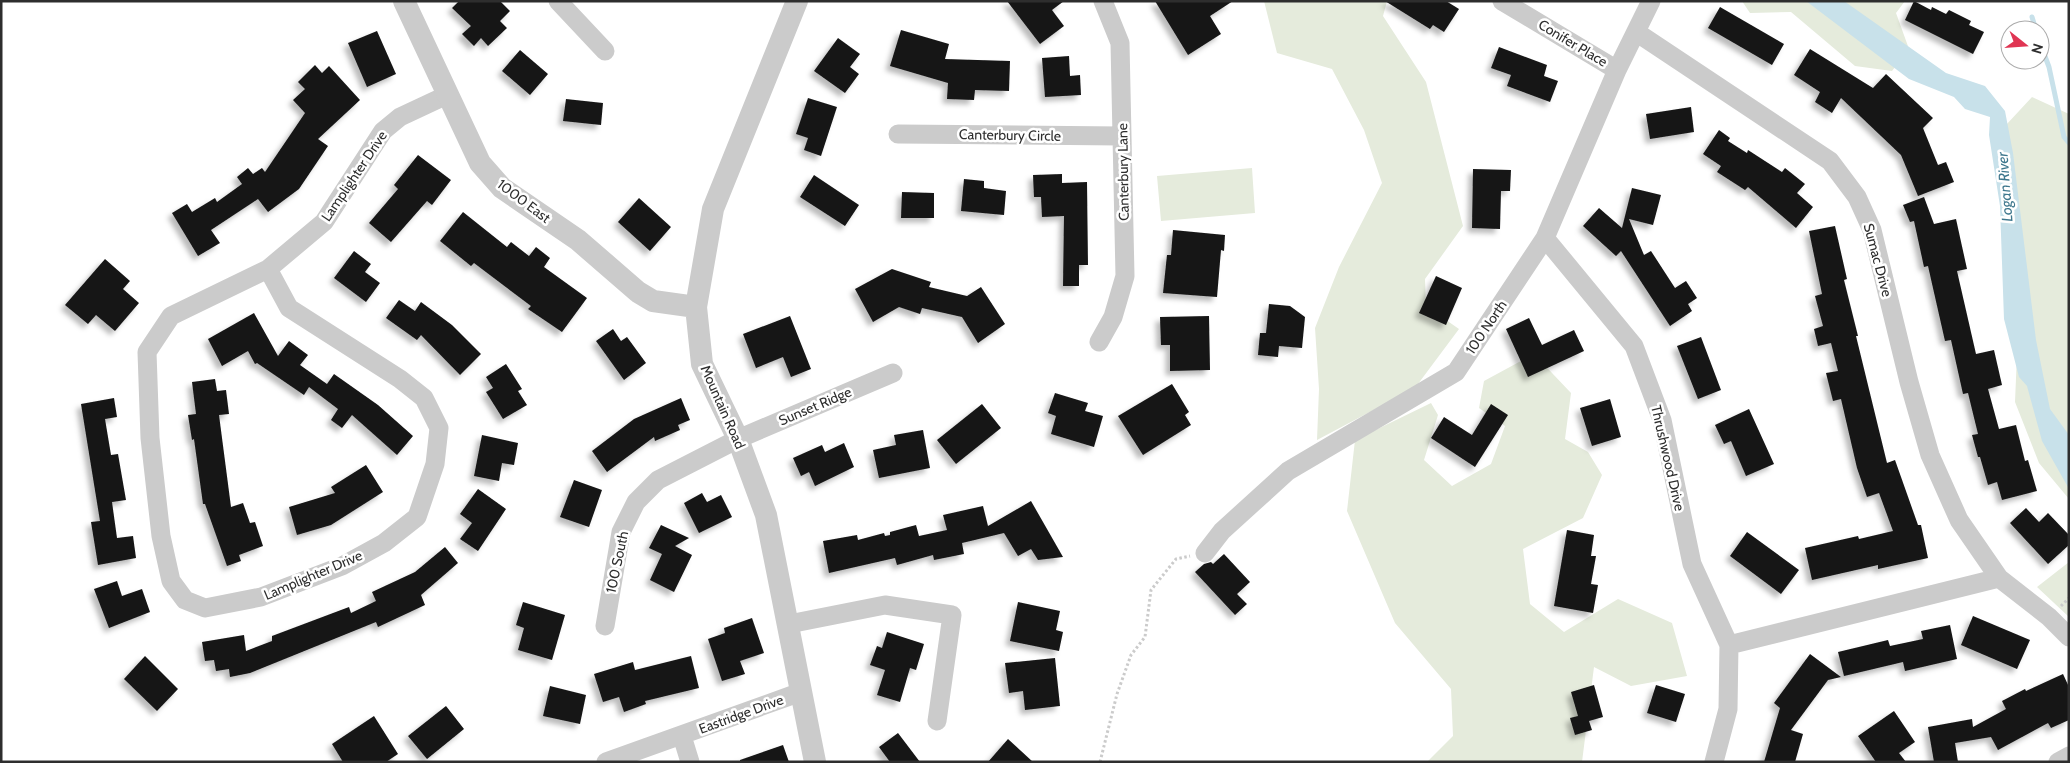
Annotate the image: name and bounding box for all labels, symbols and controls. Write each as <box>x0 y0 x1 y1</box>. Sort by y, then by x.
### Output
street label: Conifer Place <box>1535 15 1611 71</box>
north arrow <box>2000 20 2050 70</box>
text: N <box>2027 41 2047 56</box>
street label: Canterbury Lane <box>1113 123 1133 221</box>
street label: Canterbury Circle <box>959 125 1061 145</box>
street label: Lamplighter Drive <box>317 127 391 225</box>
water label: Logan River <box>1993 150 2016 222</box>
street label: 1000 East <box>494 175 554 227</box>
street label: Sumac Drive <box>1860 221 1896 299</box>
street label: 100 North <box>1461 297 1511 357</box>
street label: Mountain Road <box>697 362 749 452</box>
street label: Sunset Ridge <box>776 383 854 429</box>
street label: Thrushwood Drive <box>1647 403 1689 513</box>
street label: 100 South <box>602 529 632 595</box>
street label: Lamplighter Drive <box>261 546 365 604</box>
street label: Eastridge Drive <box>696 690 786 738</box>

